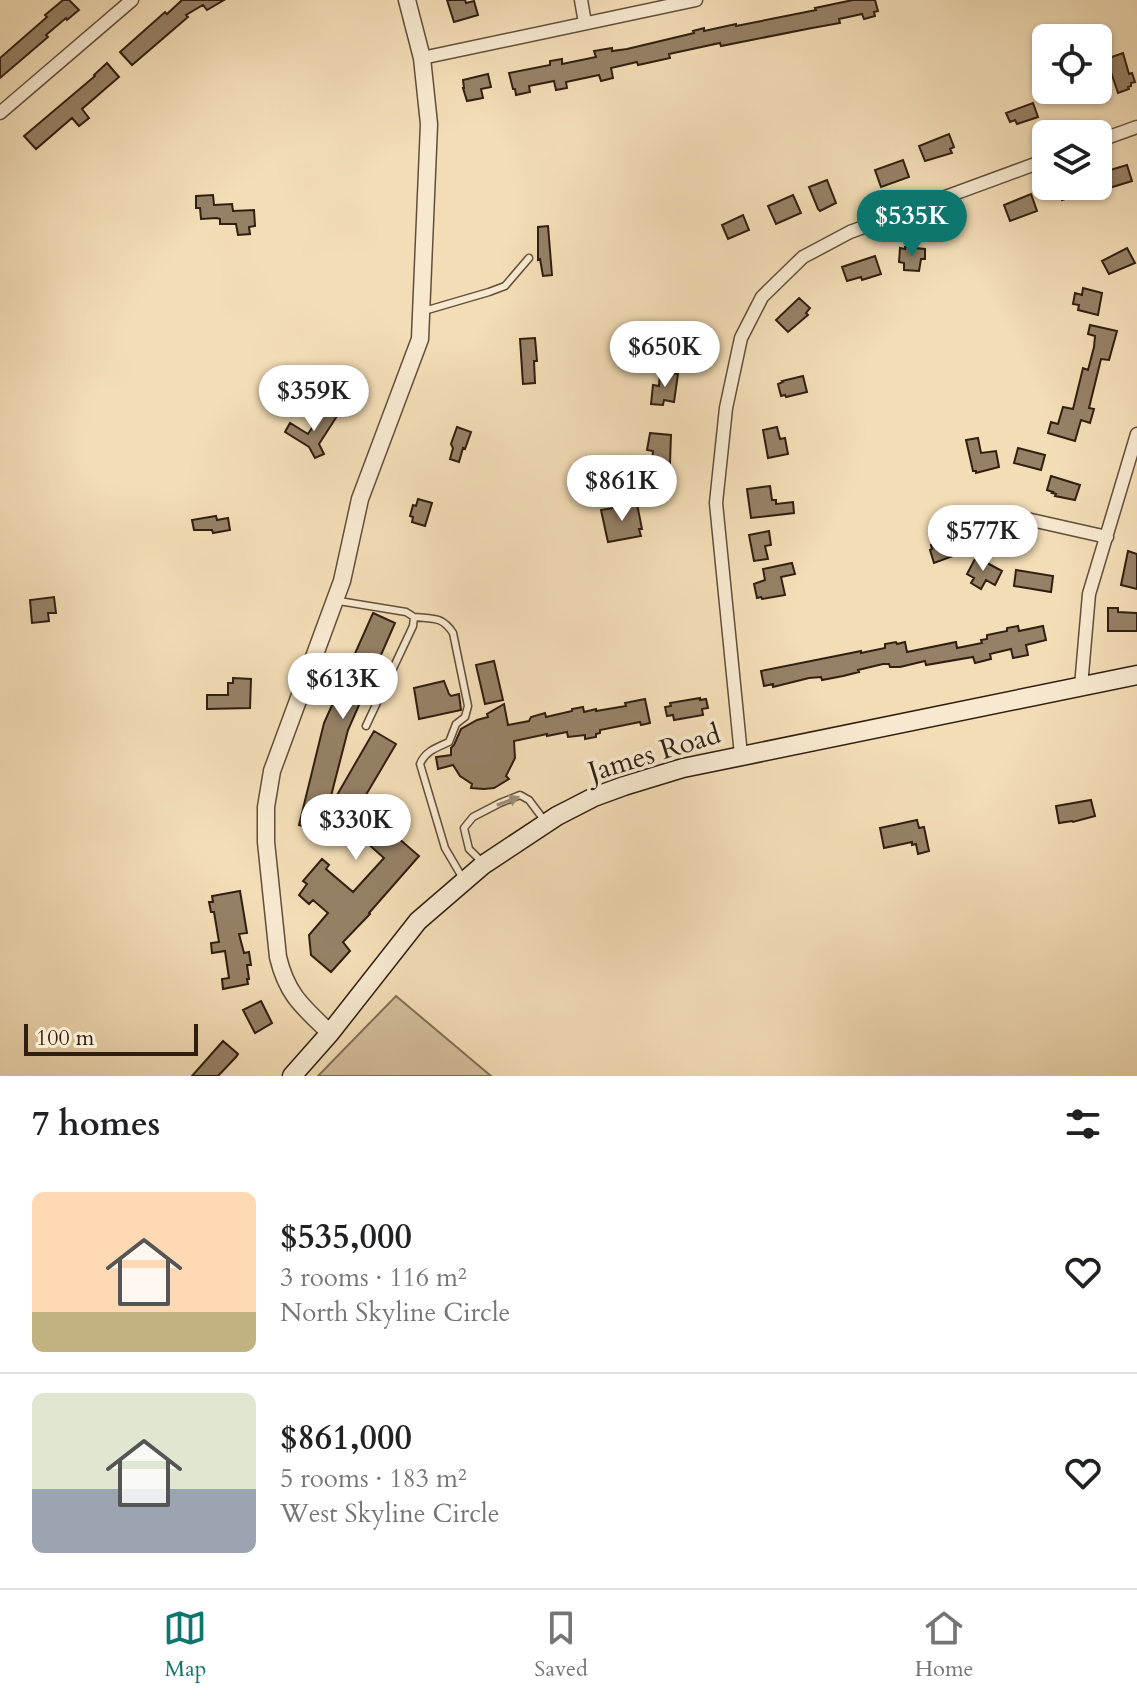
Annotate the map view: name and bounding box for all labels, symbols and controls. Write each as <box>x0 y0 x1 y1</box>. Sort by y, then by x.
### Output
map controls <box>1032 24 1112 200</box>
button: locate <box>1032 24 1112 104</box>
button: layers <box>1032 120 1112 200</box>
pin: $535K <box>856 190 968 258</box>
text: $535K <box>875 198 949 233</box>
pin: $650K <box>609 321 721 389</box>
text: $650K <box>628 329 702 364</box>
pin: $359K <box>258 365 370 433</box>
text: $359K <box>277 373 351 408</box>
pin: $861K <box>566 455 678 523</box>
text: $861K <box>585 463 659 498</box>
pin: $577K <box>927 505 1039 573</box>
text: $577K <box>946 513 1020 548</box>
pin: $613K <box>287 653 399 721</box>
text: $613K <box>306 661 380 696</box>
street label: James Road <box>580 715 725 792</box>
pin: $330K <box>300 794 412 862</box>
one-way arrow <box>496 794 520 806</box>
text: $330K <box>319 802 393 837</box>
scale bar <box>24 1020 198 1056</box>
text: 100 m <box>36 1023 94 1053</box>
text: 7 homes <box>32 1101 160 1147</box>
icon: filters <box>1061 1102 1105 1146</box>
text: $535,000 <box>280 1214 412 1260</box>
icon: home <box>96 1224 192 1320</box>
icon: heart <box>1061 1250 1105 1294</box>
text: 3 rooms · 116 m² <box>280 1260 467 1295</box>
text: North Skyline Circle <box>280 1295 510 1330</box>
text: $861,000 <box>280 1415 412 1461</box>
icon: home <box>96 1425 192 1521</box>
icon: heart <box>1061 1451 1105 1495</box>
text: 5 rooms · 183 m² <box>280 1461 467 1496</box>
text: West Skyline Circle <box>280 1496 500 1531</box>
tab: Map <box>163 1606 207 1684</box>
tab: Saved <box>534 1606 588 1684</box>
tab: Home <box>915 1606 974 1684</box>

